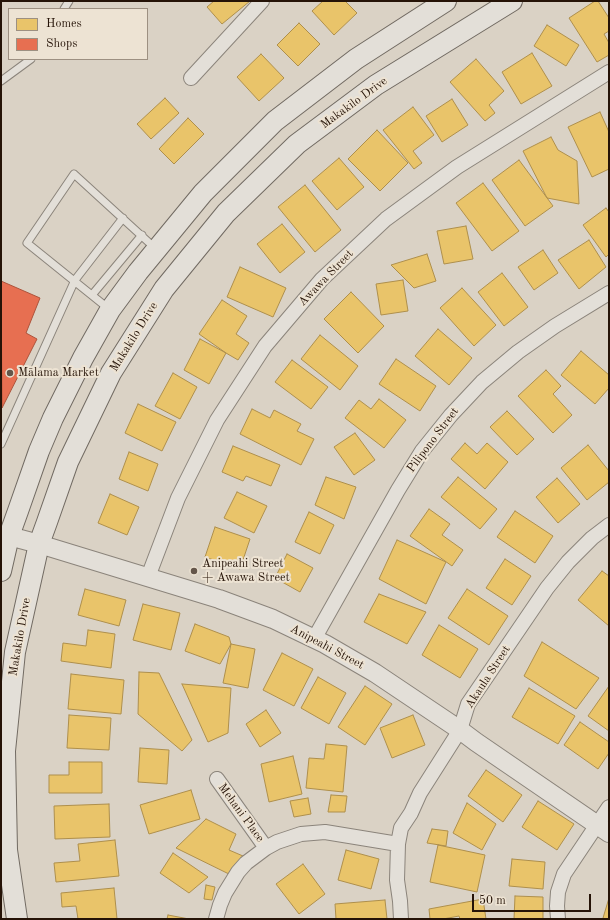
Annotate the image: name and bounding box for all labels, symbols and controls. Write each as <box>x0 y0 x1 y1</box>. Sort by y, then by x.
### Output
legend <box>8 8 148 60</box>
text: Homes <box>46 18 82 30</box>
text: Shops <box>46 38 77 50</box>
street label: Makakilo Drive <box>318 74 390 132</box>
street label: Awawa Street <box>295 247 357 309</box>
street label: Makakilo Drive <box>107 300 161 374</box>
place label: Mālama Market <box>18 366 99 380</box>
marker: Mālama Market <box>5 368 15 378</box>
street label: Pilipono Street <box>404 405 462 475</box>
place label: Anipeahi Street + Awawa Street <box>202 557 290 585</box>
marker: Anipeahi Street + Awawa Street <box>189 566 199 576</box>
street label: Makakilo Drive <box>6 597 34 677</box>
street label: Anipeahi Street <box>288 622 366 672</box>
street label: Akaula Street <box>462 643 514 711</box>
street label: Mehani Place <box>215 781 267 845</box>
scale bar <box>474 886 593 912</box>
text: 50 m <box>479 895 506 907</box>

